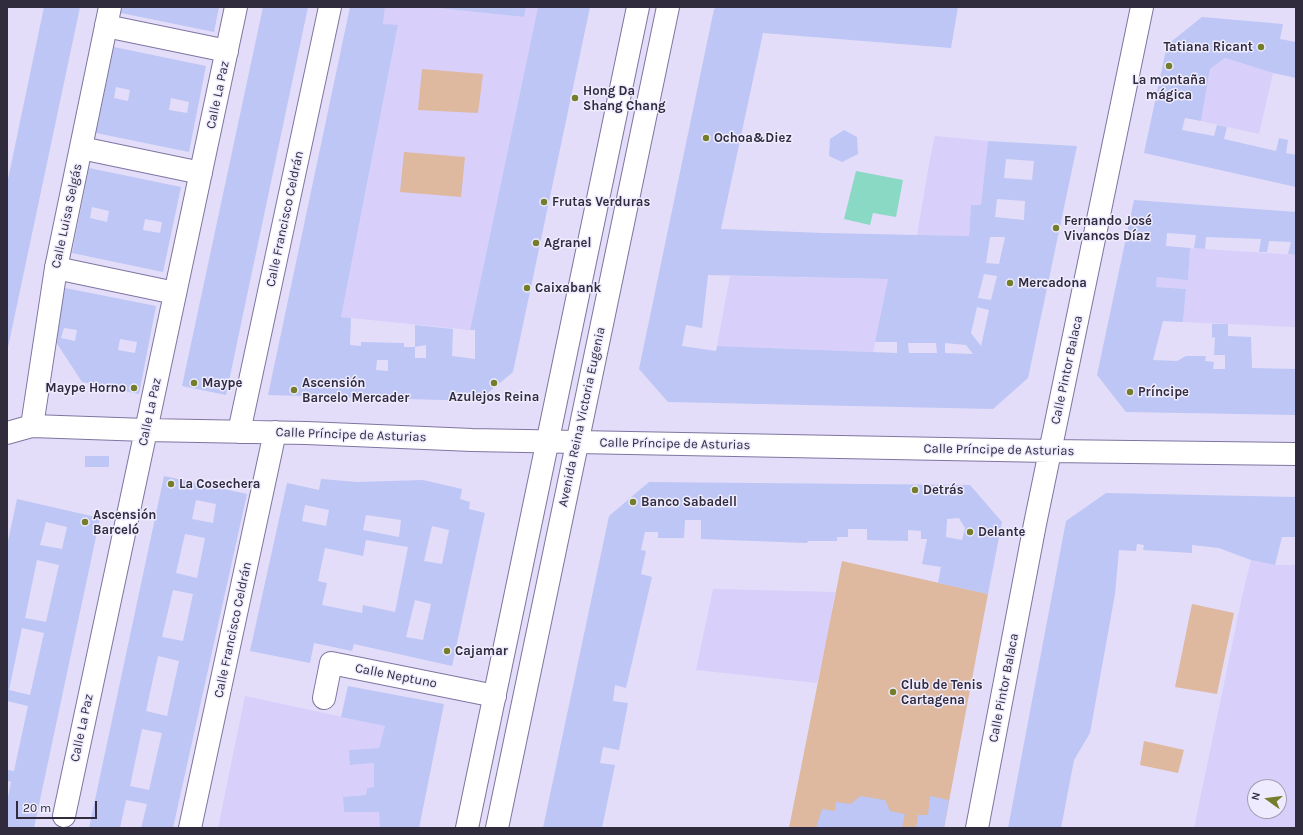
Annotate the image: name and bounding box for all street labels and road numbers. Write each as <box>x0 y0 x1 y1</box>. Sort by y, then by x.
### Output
street label: Calle La Paz <box>203 60 233 130</box>
street label: Calle Francisco Celdrán <box>263 150 307 288</box>
street label: Calle Luisa Selgás <box>48 162 86 270</box>
street label: Calle Pintor Balaca <box>1048 314 1086 426</box>
street label: Avenida Reina Victoria Eugenia <box>555 326 609 508</box>
street label: Calle La Paz <box>135 377 165 447</box>
street label: Calle Príncipe de Asturias <box>275 425 427 445</box>
street label: Calle Príncipe de Asturias <box>599 435 751 453</box>
street label: Calle Príncipe de Asturias <box>923 441 1075 459</box>
street label: Calle Francisco Celdrán <box>211 561 255 699</box>
street label: Calle Pintor Balaca <box>986 632 1022 744</box>
street label: Calle Neptuno <box>354 660 438 692</box>
street label: Calle La Paz <box>67 693 97 763</box>

